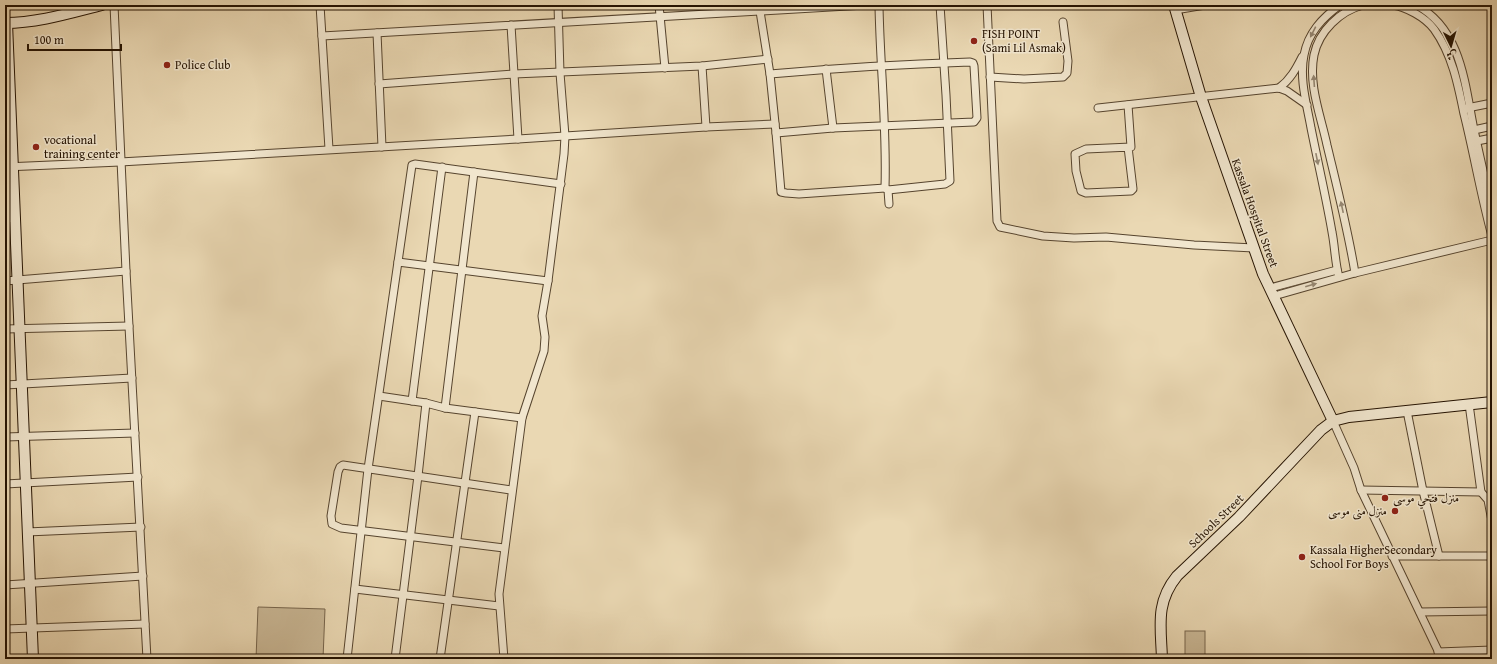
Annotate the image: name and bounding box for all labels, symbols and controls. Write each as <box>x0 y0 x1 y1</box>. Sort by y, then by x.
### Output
place label: FISH POINT (Sami Lil Asmak) <box>982 25 1066 56</box>
scale bar <box>28 26 121 52</box>
one-way arrow <box>1309 26 1316 38</box>
north arrow <box>1431 26 1471 66</box>
text: 100 m <box>34 31 64 48</box>
marker: FISH POINT (Sami Lil Asmak) <box>969 36 979 46</box>
text: ش <box>1446 48 1458 64</box>
place label: Police Club <box>175 56 231 73</box>
marker: Police Club <box>162 60 172 70</box>
one-way arrow <box>1310 75 1317 87</box>
place label: vocational training center <box>44 131 120 162</box>
marker: vocational training center <box>31 142 41 152</box>
one-way arrow <box>1315 153 1321 165</box>
street label: Kassala Hospital Street <box>1228 156 1283 270</box>
one-way arrow <box>1339 201 1345 214</box>
one-way arrow <box>1305 282 1317 288</box>
street label: Schools Street <box>1184 489 1248 551</box>
place label: منزل فتحي موسى <box>1393 489 1459 510</box>
marker: منزل فتحي موسى <box>1380 493 1390 503</box>
place label: منزل منى موسى <box>1328 502 1387 520</box>
marker: منزل منى موسى <box>1390 506 1400 516</box>
place label: Kassala HigherSecondary School For Boys <box>1310 541 1437 572</box>
marker: Kassala HigherSecondary School For Boys <box>1297 552 1307 562</box>

